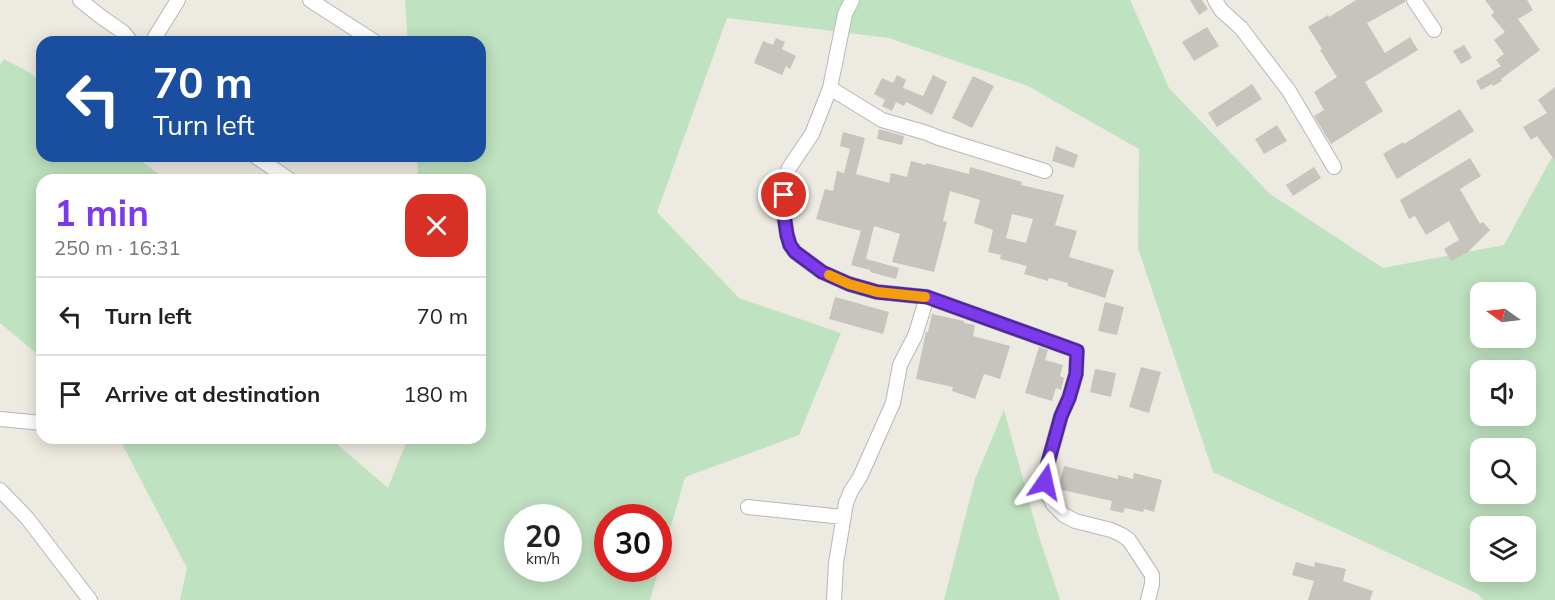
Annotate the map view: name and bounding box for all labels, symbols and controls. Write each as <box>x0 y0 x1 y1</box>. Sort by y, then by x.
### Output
text: 70 m <box>153 56 253 109</box>
icon: left <box>54 60 132 138</box>
text: Turn left <box>153 108 255 142</box>
pin <box>758 169 809 220</box>
icon: arrive <box>767 178 800 211</box>
text: 1 min <box>54 190 149 235</box>
button: close <box>405 194 468 257</box>
text: 250 m · 16:31 <box>54 235 180 260</box>
north arrow <box>1470 282 1536 348</box>
map controls <box>1470 282 1536 582</box>
icon: left <box>54 300 87 333</box>
text: Turn left <box>105 302 192 330</box>
text: 70 m <box>417 302 468 330</box>
button: sound <box>1470 360 1536 426</box>
icon: arrive <box>54 378 87 411</box>
text: Arrive at destination <box>105 380 320 408</box>
text: 180 m <box>403 380 468 408</box>
button: search <box>1470 438 1536 504</box>
position arrow <box>1013 450 1077 514</box>
speed limit sign: 30 <box>594 504 672 582</box>
button: layers <box>1470 516 1536 582</box>
text: 20 <box>525 517 561 555</box>
text: km/h <box>526 549 560 568</box>

